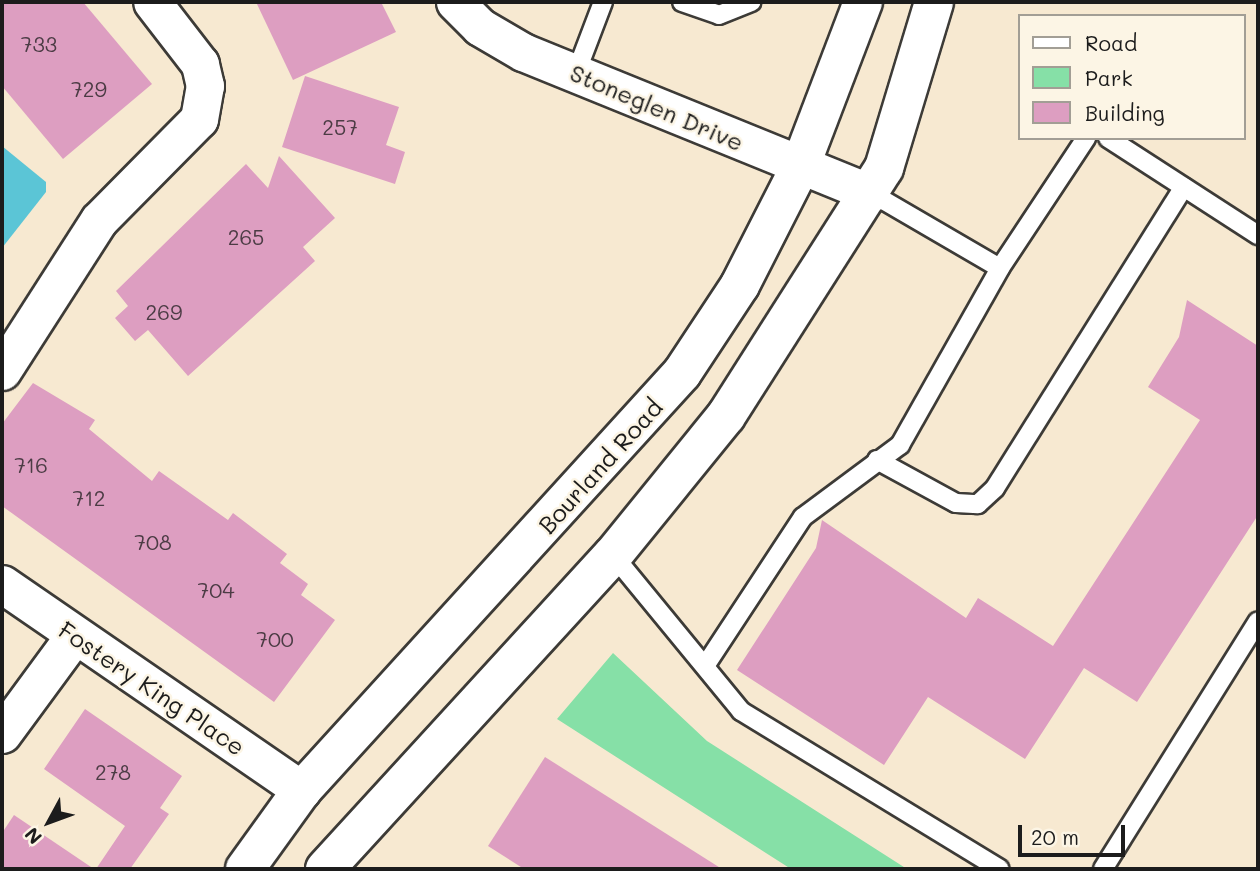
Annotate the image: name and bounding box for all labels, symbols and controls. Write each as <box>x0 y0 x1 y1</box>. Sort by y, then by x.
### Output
legend <box>1018 14 1246 140</box>
text: Road <box>1085 29 1137 56</box>
house number: 733 <box>21 31 57 57</box>
street label: Stoneglen Drive <box>566 57 748 157</box>
text: Park <box>1085 64 1133 91</box>
house number: 729 <box>71 76 107 102</box>
text: Building <box>1085 99 1165 126</box>
house number: 257 <box>322 114 358 140</box>
house number: 265 <box>228 224 264 250</box>
house number: 269 <box>146 299 182 325</box>
street label: Bourland Road <box>532 393 668 539</box>
house number: 716 <box>14 452 48 478</box>
house number: 712 <box>73 485 105 511</box>
house number: 708 <box>134 529 172 555</box>
house number: 704 <box>198 577 234 603</box>
street label: Fostery King Place <box>53 615 251 761</box>
house number: 700 <box>256 626 294 652</box>
house number: 278 <box>95 759 131 785</box>
north arrow <box>14 787 84 857</box>
scale bar <box>1022 812 1129 856</box>
text: N <box>19 822 47 850</box>
text: 20 m <box>1031 823 1079 850</box>

